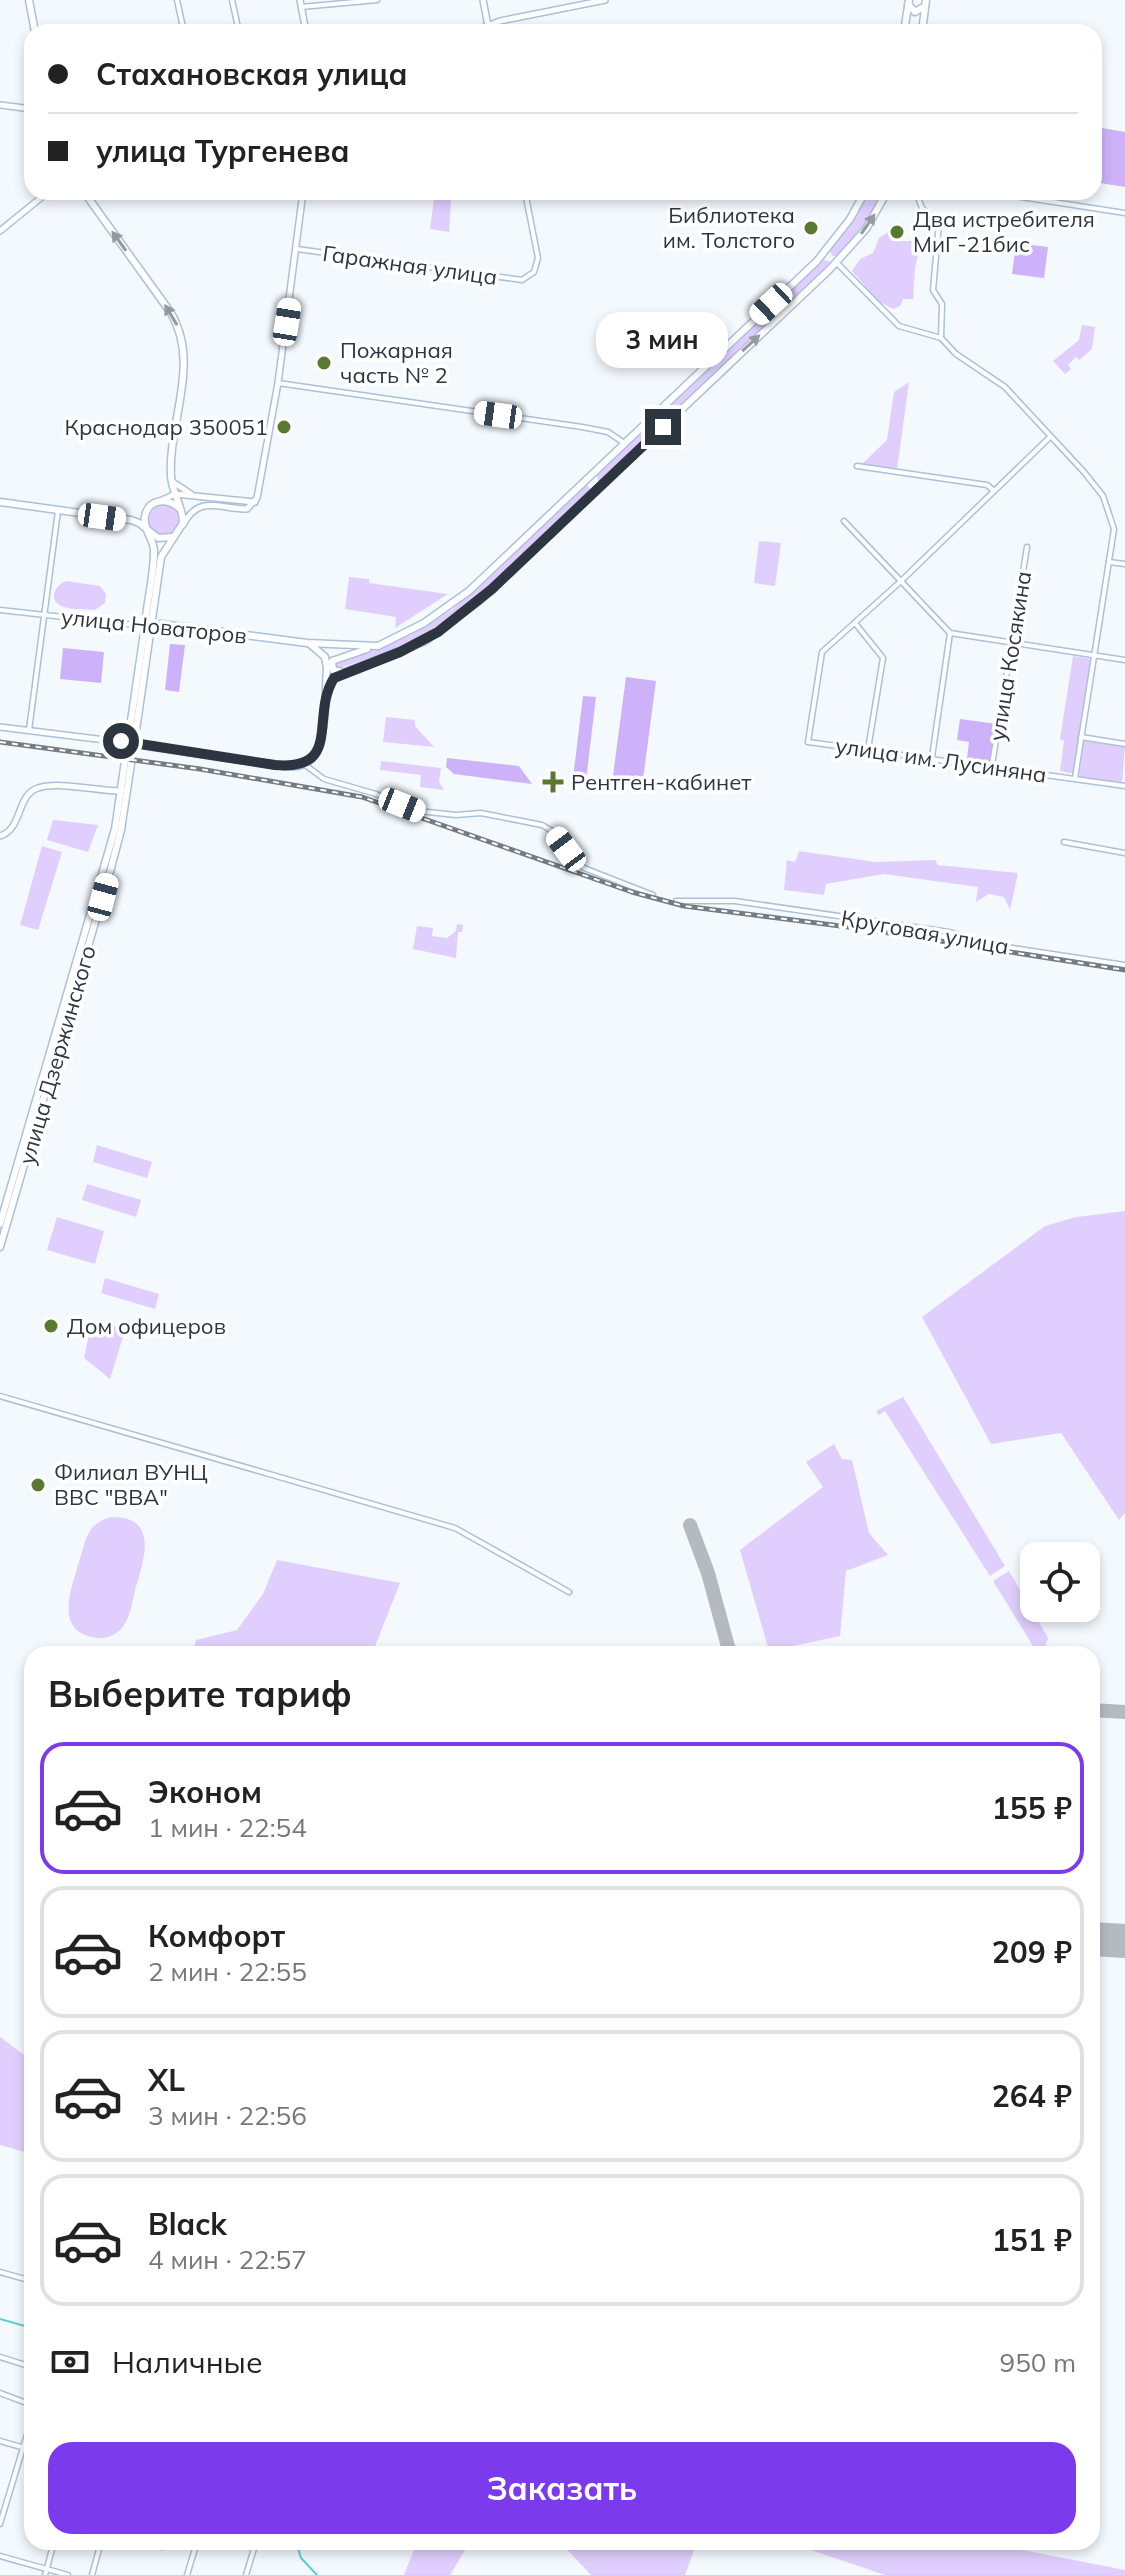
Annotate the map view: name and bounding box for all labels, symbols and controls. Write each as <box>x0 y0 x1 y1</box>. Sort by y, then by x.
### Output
text: Стахановская улица <box>96 55 408 93</box>
text: улица Тургенева <box>96 132 350 170</box>
place label: Библиотека им. Толстого <box>663 201 795 254</box>
place label: Два истребителя МиГ-21бис <box>913 205 1095 258</box>
one-way arrow <box>860 213 876 235</box>
marker: Библиотека им. Толстого <box>802 219 820 237</box>
marker: Два истребителя МиГ-21бис <box>888 223 906 241</box>
one-way arrow <box>112 230 128 251</box>
street label: Гаражная улица <box>321 239 499 291</box>
car <box>745 279 797 329</box>
car <box>271 296 303 348</box>
one-way arrow <box>164 304 178 326</box>
callout: 3 мин <box>597 311 729 367</box>
text: 3 мин <box>626 323 698 356</box>
one-way arrow <box>741 335 760 353</box>
place label: Пожарная часть № 2 <box>340 336 453 389</box>
marker: Пожарная часть № 2 <box>315 354 333 372</box>
car <box>473 400 523 430</box>
route end <box>645 409 681 445</box>
place label: Краснодар 350051 <box>64 413 268 441</box>
marker: Краснодар 350051 <box>275 418 293 436</box>
car <box>77 502 127 532</box>
street label: улица Косякина <box>983 569 1037 743</box>
street label: улица Новаторов <box>60 602 248 650</box>
route start <box>103 723 139 759</box>
street label: улица им. Лусиняна <box>834 731 1048 789</box>
place label: Рентген-кабинет <box>571 768 751 796</box>
marker: Рентген-кабинет <box>542 771 564 793</box>
car <box>375 785 429 825</box>
car <box>542 823 590 875</box>
car <box>85 871 121 923</box>
street label: Круговая улица <box>839 903 1011 961</box>
street label: улица Дзержинского <box>12 942 102 1168</box>
place label: Дом офицеров <box>67 1312 226 1340</box>
marker: Дом офицеров <box>42 1317 60 1335</box>
place label: Филиал ВУНЦ ВВС "ВВА" <box>54 1458 208 1511</box>
marker: Филиал ВУНЦ ВВС "ВВА" <box>29 1476 47 1494</box>
map controls <box>1020 1542 1100 1622</box>
button: locate <box>1020 1542 1100 1622</box>
text: Выберите тариф <box>48 1671 352 1716</box>
icon: car <box>52 1772 124 1844</box>
text: Эконом <box>148 1773 262 1811</box>
text: 155 ₽ <box>992 1789 1072 1827</box>
text: 1 мин · 22:54 <box>148 1811 307 1844</box>
icon: car <box>52 1916 124 1988</box>
text: Комфорт <box>148 1917 285 1955</box>
text: 209 ₽ <box>992 1933 1072 1971</box>
text: 2 мин · 22:55 <box>148 1955 307 1988</box>
icon: car <box>52 2060 124 2132</box>
text: XL <box>148 2061 185 2099</box>
text: 264 ₽ <box>992 2077 1072 2115</box>
text: 3 мин · 22:56 <box>148 2099 307 2132</box>
icon: car <box>52 2204 124 2276</box>
text: Black <box>148 2205 227 2243</box>
text: 151 ₽ <box>992 2221 1072 2259</box>
text: 4 мин · 22:57 <box>148 2243 307 2276</box>
icon: cash <box>48 2340 92 2384</box>
text: Наличные <box>112 2343 263 2381</box>
text: 950 m <box>1000 2346 1076 2379</box>
button: Заказать <box>48 2442 1076 2534</box>

